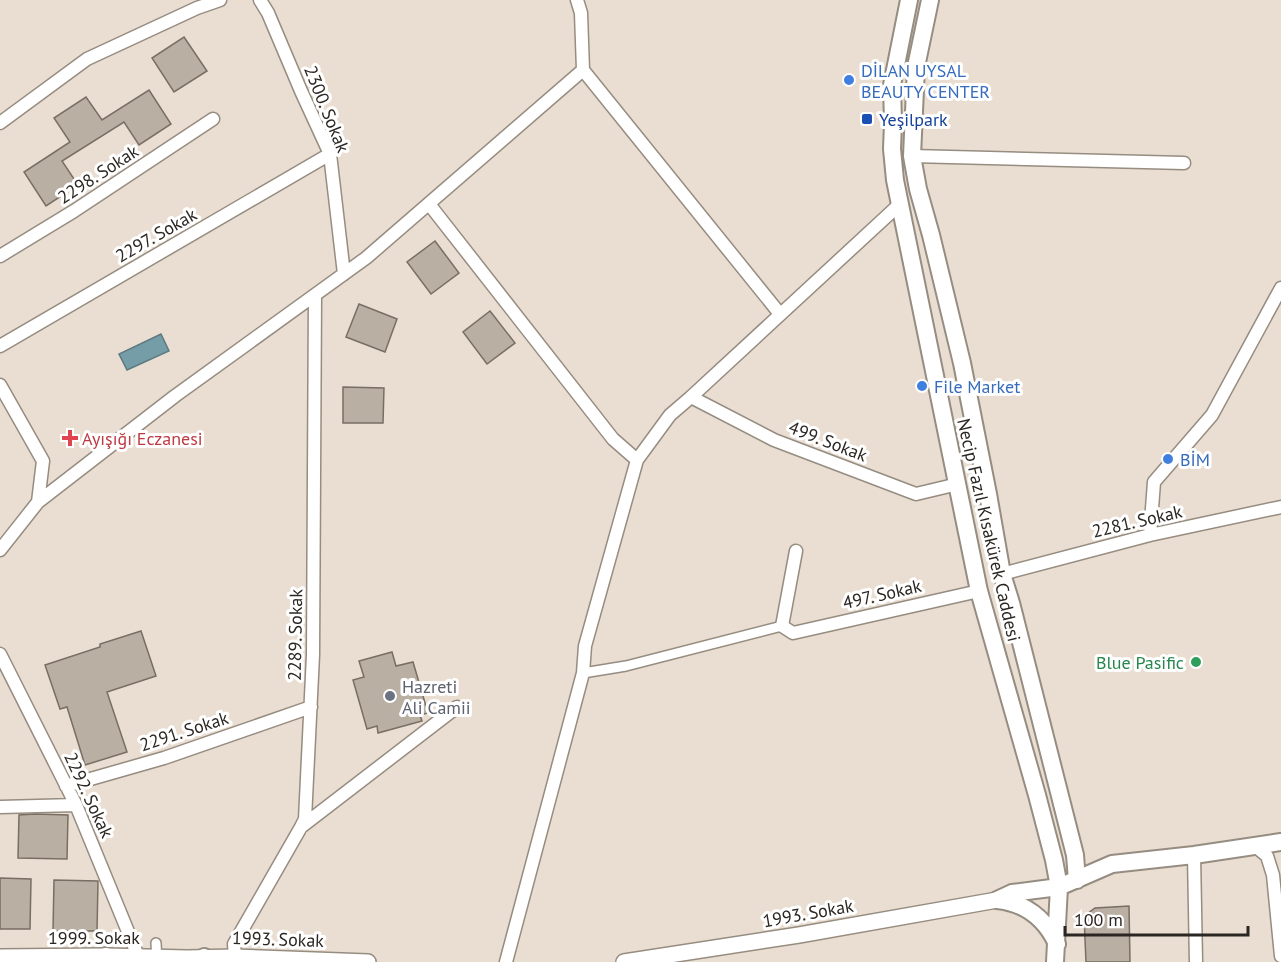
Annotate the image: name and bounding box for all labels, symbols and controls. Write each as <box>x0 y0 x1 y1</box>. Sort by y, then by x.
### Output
place label: DİLAN UYSAL BEAUTY CENTER <box>861 59 990 103</box>
street label: 2300. Sokak <box>299 62 355 156</box>
marker: DİLAN UYSAL BEAUTY CENTER <box>842 73 856 87</box>
place label: Yeşilpark <box>879 108 948 131</box>
marker: Yeşilpark <box>860 112 874 126</box>
street label: 2298. Sokak <box>53 139 143 209</box>
street label: 2297. Sokak <box>111 202 201 267</box>
place label: File Market <box>934 375 1020 398</box>
marker: File Market <box>915 379 929 393</box>
street label: 499. Sokak <box>786 416 871 467</box>
street label: Necip Fazıl Kısakürek Caddesi <box>952 416 1026 644</box>
place label: Ayışığı Eczanesi <box>82 427 203 450</box>
marker: Ayışığı Eczanesi <box>63 431 77 445</box>
place label: BİM <box>1180 448 1210 471</box>
marker: BİM <box>1161 452 1175 466</box>
street label: 2281. Sokak <box>1090 499 1185 543</box>
street label: 497. Sokak <box>840 574 924 614</box>
street label: 2289. Sokak <box>283 588 307 681</box>
place label: Blue Pasific <box>1096 651 1184 674</box>
marker: Blue Pasific <box>1189 655 1203 669</box>
place label: Hazreti Ali Camii <box>402 675 471 719</box>
marker: Hazreti Ali Camii <box>383 689 397 703</box>
street label: 2291. Sokak <box>137 706 232 756</box>
street label: 2292. Sokak <box>59 749 119 842</box>
street label: 1993. Sokak <box>761 894 856 932</box>
scale bar <box>1065 899 1248 937</box>
text: 100 m <box>1074 908 1123 931</box>
street label: 1999. Sokak <box>48 926 140 949</box>
street label: 1993. Sokak <box>232 926 325 952</box>

